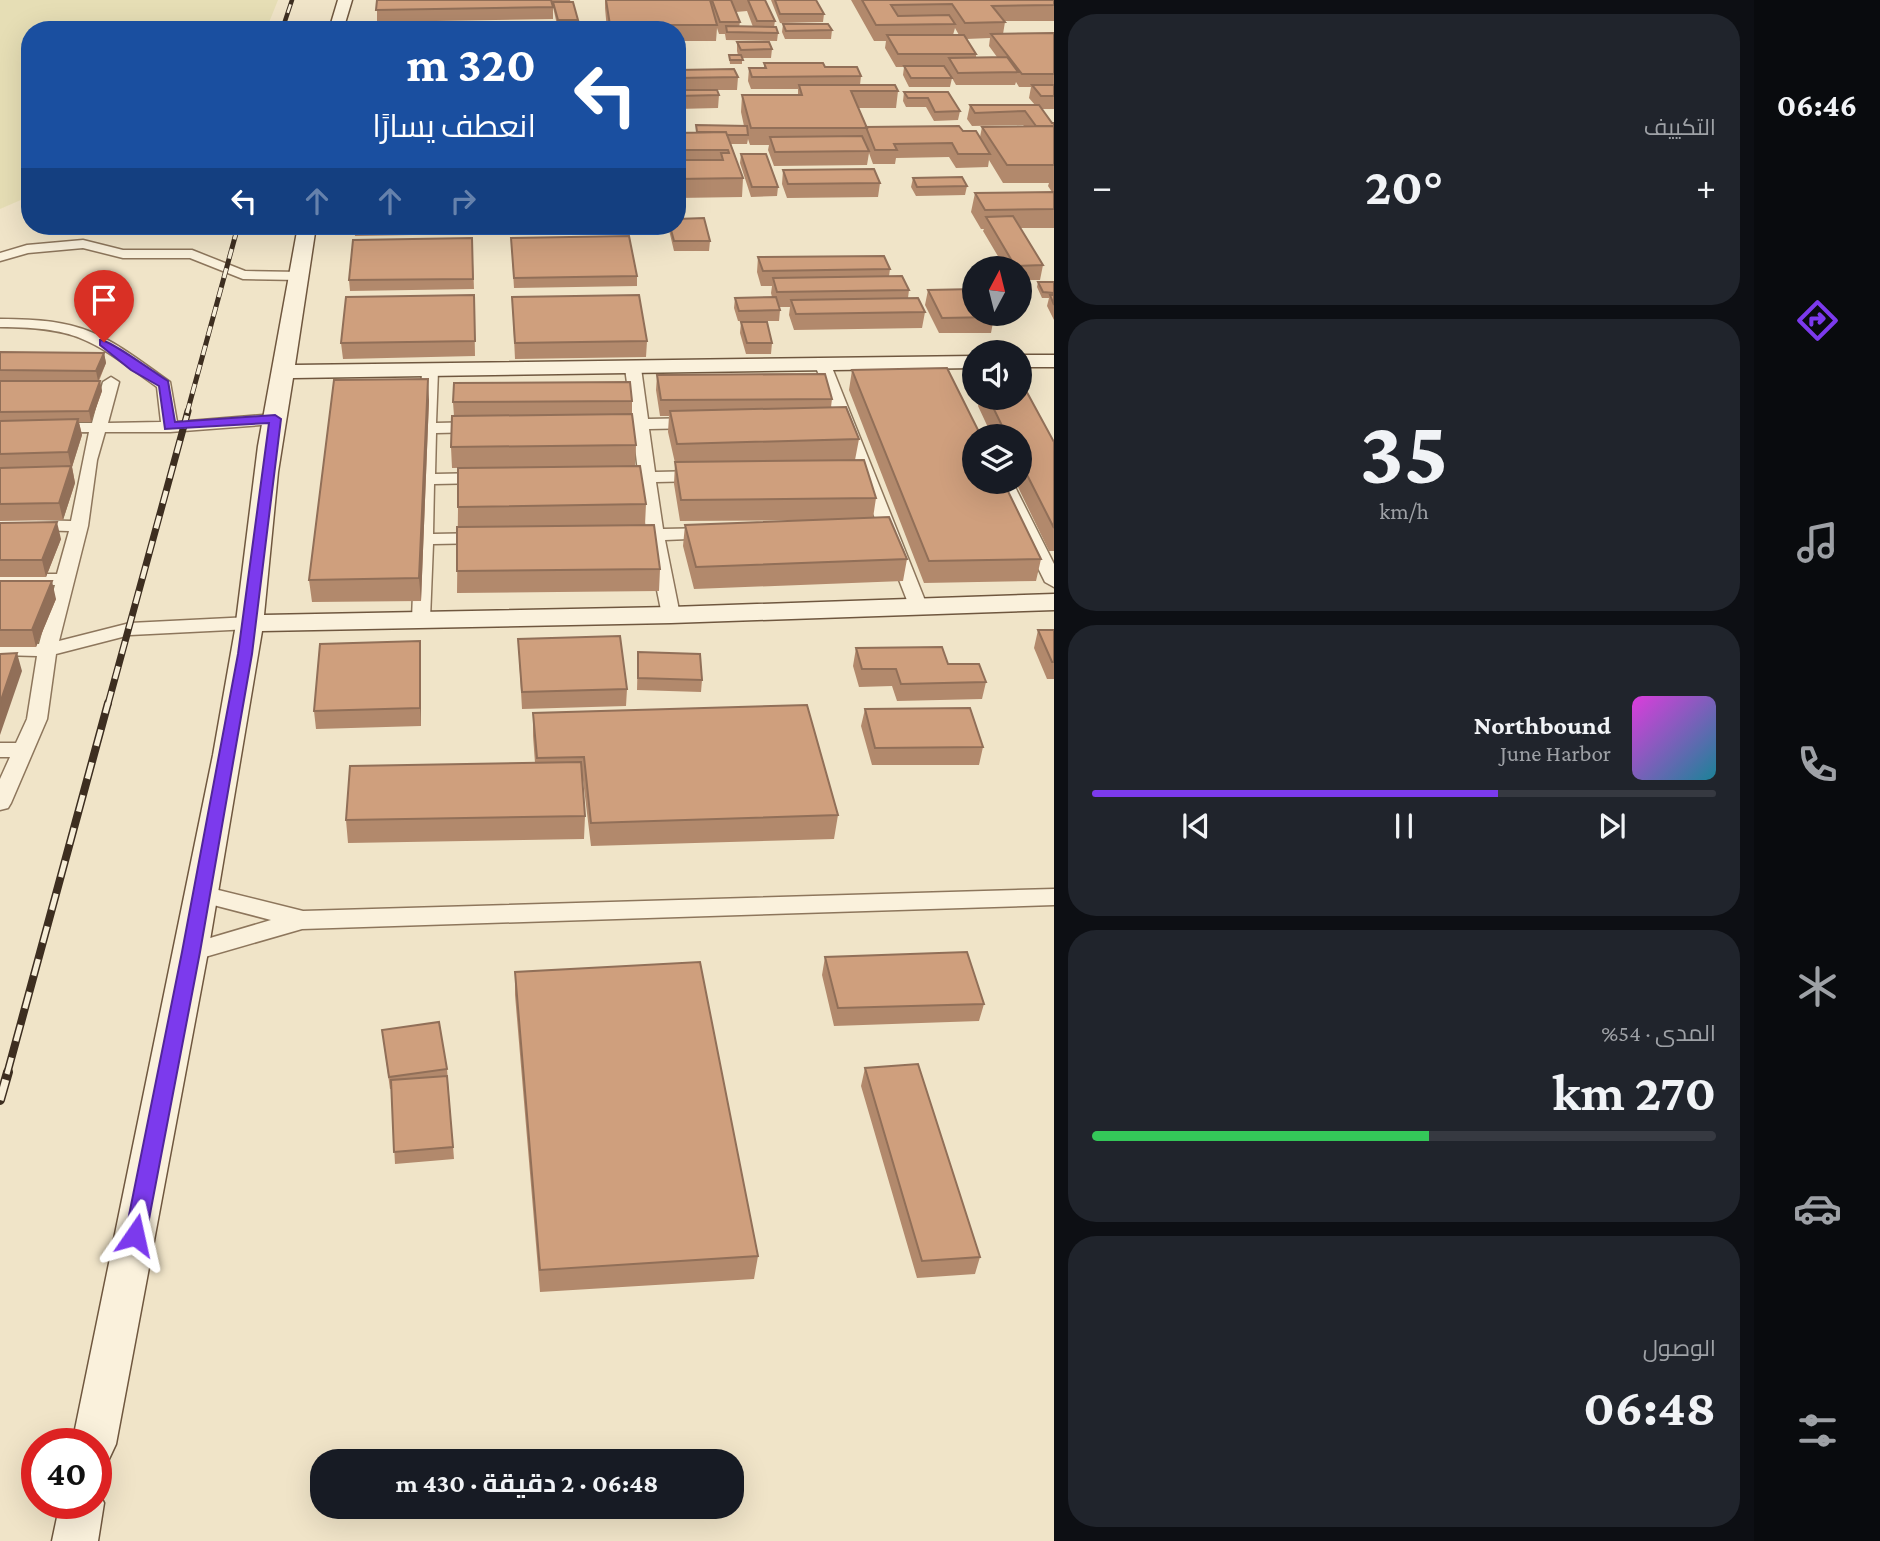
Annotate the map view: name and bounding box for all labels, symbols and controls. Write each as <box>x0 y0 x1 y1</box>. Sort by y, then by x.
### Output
text: 320 m <box>407 37 536 92</box>
icon: left <box>560 49 651 140</box>
text: 06:46 <box>1777 87 1857 123</box>
text: انعطف يسارًا <box>372 108 536 144</box>
text: التكييف <box>1644 114 1716 140</box>
text: 20° <box>1365 157 1443 215</box>
text: − <box>1092 165 1112 207</box>
text: + <box>1696 165 1716 207</box>
icon: left <box>225 182 263 220</box>
icon: ahead <box>298 182 336 220</box>
icon: ahead <box>371 182 409 220</box>
icon: right <box>444 182 482 220</box>
north arrow <box>962 256 1032 326</box>
map controls <box>962 256 1032 494</box>
pin <box>74 270 134 342</box>
icon: arrive <box>85 281 123 319</box>
icon: directions <box>1793 296 1842 345</box>
button: sound <box>962 340 1032 410</box>
text: 35 <box>1359 401 1449 503</box>
button: layers <box>962 424 1032 494</box>
text: km/h <box>1379 498 1429 524</box>
icon: music <box>1793 518 1842 567</box>
text: Northbound <box>1474 711 1611 740</box>
text: June Harbor <box>1500 740 1611 766</box>
icon: phone <box>1793 740 1842 789</box>
icon: previous <box>1177 807 1215 845</box>
icon: pause <box>1385 807 1423 845</box>
icon: next <box>1593 807 1631 845</box>
icon: climate <box>1793 962 1842 1011</box>
text: المدى · 54% <box>1601 1020 1716 1046</box>
text: 270 km <box>1552 1063 1716 1121</box>
icon: car <box>1793 1184 1842 1233</box>
position arrow <box>98 1198 172 1272</box>
text: الوصول <box>1643 1335 1716 1361</box>
text: 06:48 <box>1583 1378 1716 1436</box>
icon: filters <box>1793 1406 1842 1455</box>
speed limit sign: 40 <box>21 1428 112 1519</box>
text: 06:48 · 2 دقيقة · 430 m <box>396 1469 658 1498</box>

